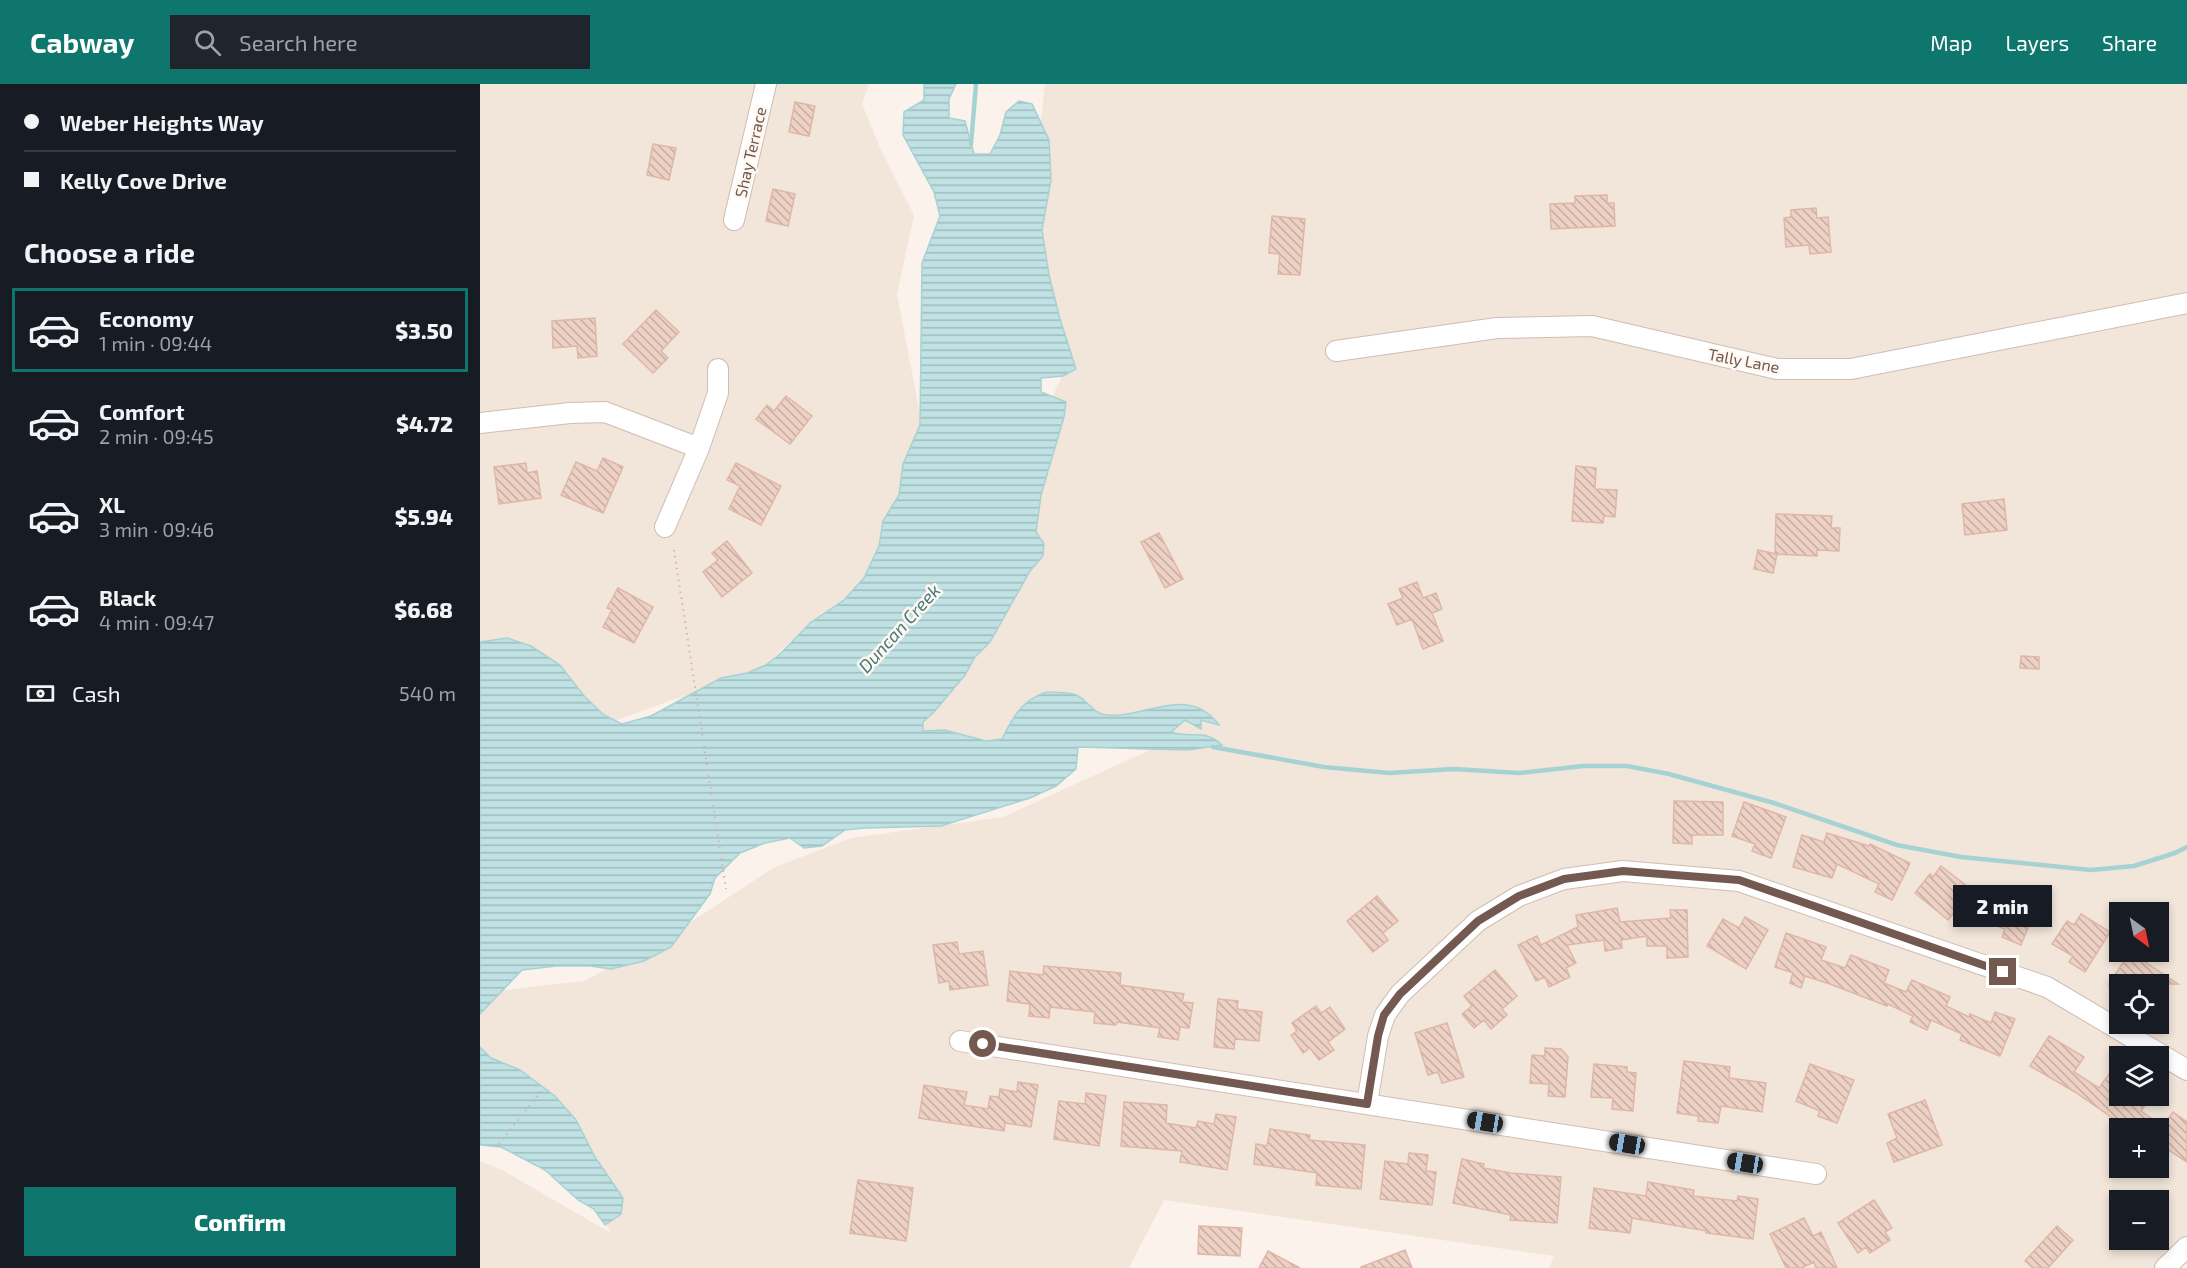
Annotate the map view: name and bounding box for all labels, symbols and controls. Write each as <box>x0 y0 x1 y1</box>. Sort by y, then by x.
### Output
search box <box>170 15 590 69</box>
text: Cabway <box>30 25 134 59</box>
icon: search <box>191 26 224 59</box>
text: Search here <box>239 29 357 55</box>
text: Map <box>1930 30 1972 55</box>
text: Layers <box>2005 30 2069 55</box>
text: Share <box>2102 30 2157 55</box>
street label: Shay Terrace <box>730 105 770 199</box>
text: Weber Heights Way <box>60 109 264 135</box>
text: Kelly Cove Drive <box>60 167 227 193</box>
text: Choose a ride <box>24 236 195 268</box>
icon: car <box>27 303 81 357</box>
text: Economy <box>99 305 194 331</box>
text: $3.50 <box>395 317 453 343</box>
text: 1 min · 09:44 <box>99 331 212 355</box>
street label: Tally Lane <box>1707 344 1781 376</box>
icon: car <box>27 396 81 450</box>
text: Comfort <box>99 398 184 424</box>
text: $4.72 <box>396 410 453 436</box>
text: 2 min · 09:45 <box>99 424 214 448</box>
icon: car <box>27 489 81 543</box>
text: XL <box>99 491 125 517</box>
text: $5.94 <box>395 503 453 529</box>
text: 3 min · 09:46 <box>99 517 214 541</box>
water label: Duncan Creek <box>853 579 945 677</box>
icon: car <box>27 582 81 636</box>
text: Black <box>99 584 156 610</box>
text: $6.68 <box>394 596 453 622</box>
text: 4 min · 09:47 <box>99 610 214 634</box>
icon: cash <box>24 677 57 710</box>
text: Cash <box>72 680 121 706</box>
text: 540 m <box>399 681 456 705</box>
callout: 2 min <box>1954 885 2053 927</box>
text: 2 min <box>1977 894 2028 918</box>
north arrow <box>2109 902 2169 962</box>
map controls <box>2109 902 2169 1250</box>
route end <box>1989 958 2016 985</box>
button: locate <box>2109 974 2169 1034</box>
route start <box>969 1030 996 1057</box>
button: layers <box>2109 1046 2169 1106</box>
car <box>1466 1110 1504 1134</box>
button: + <box>2109 1118 2169 1178</box>
car <box>1608 1132 1646 1156</box>
car <box>1726 1151 1764 1175</box>
button: Confirm <box>24 1187 456 1256</box>
button: − <box>2109 1190 2169 1250</box>

